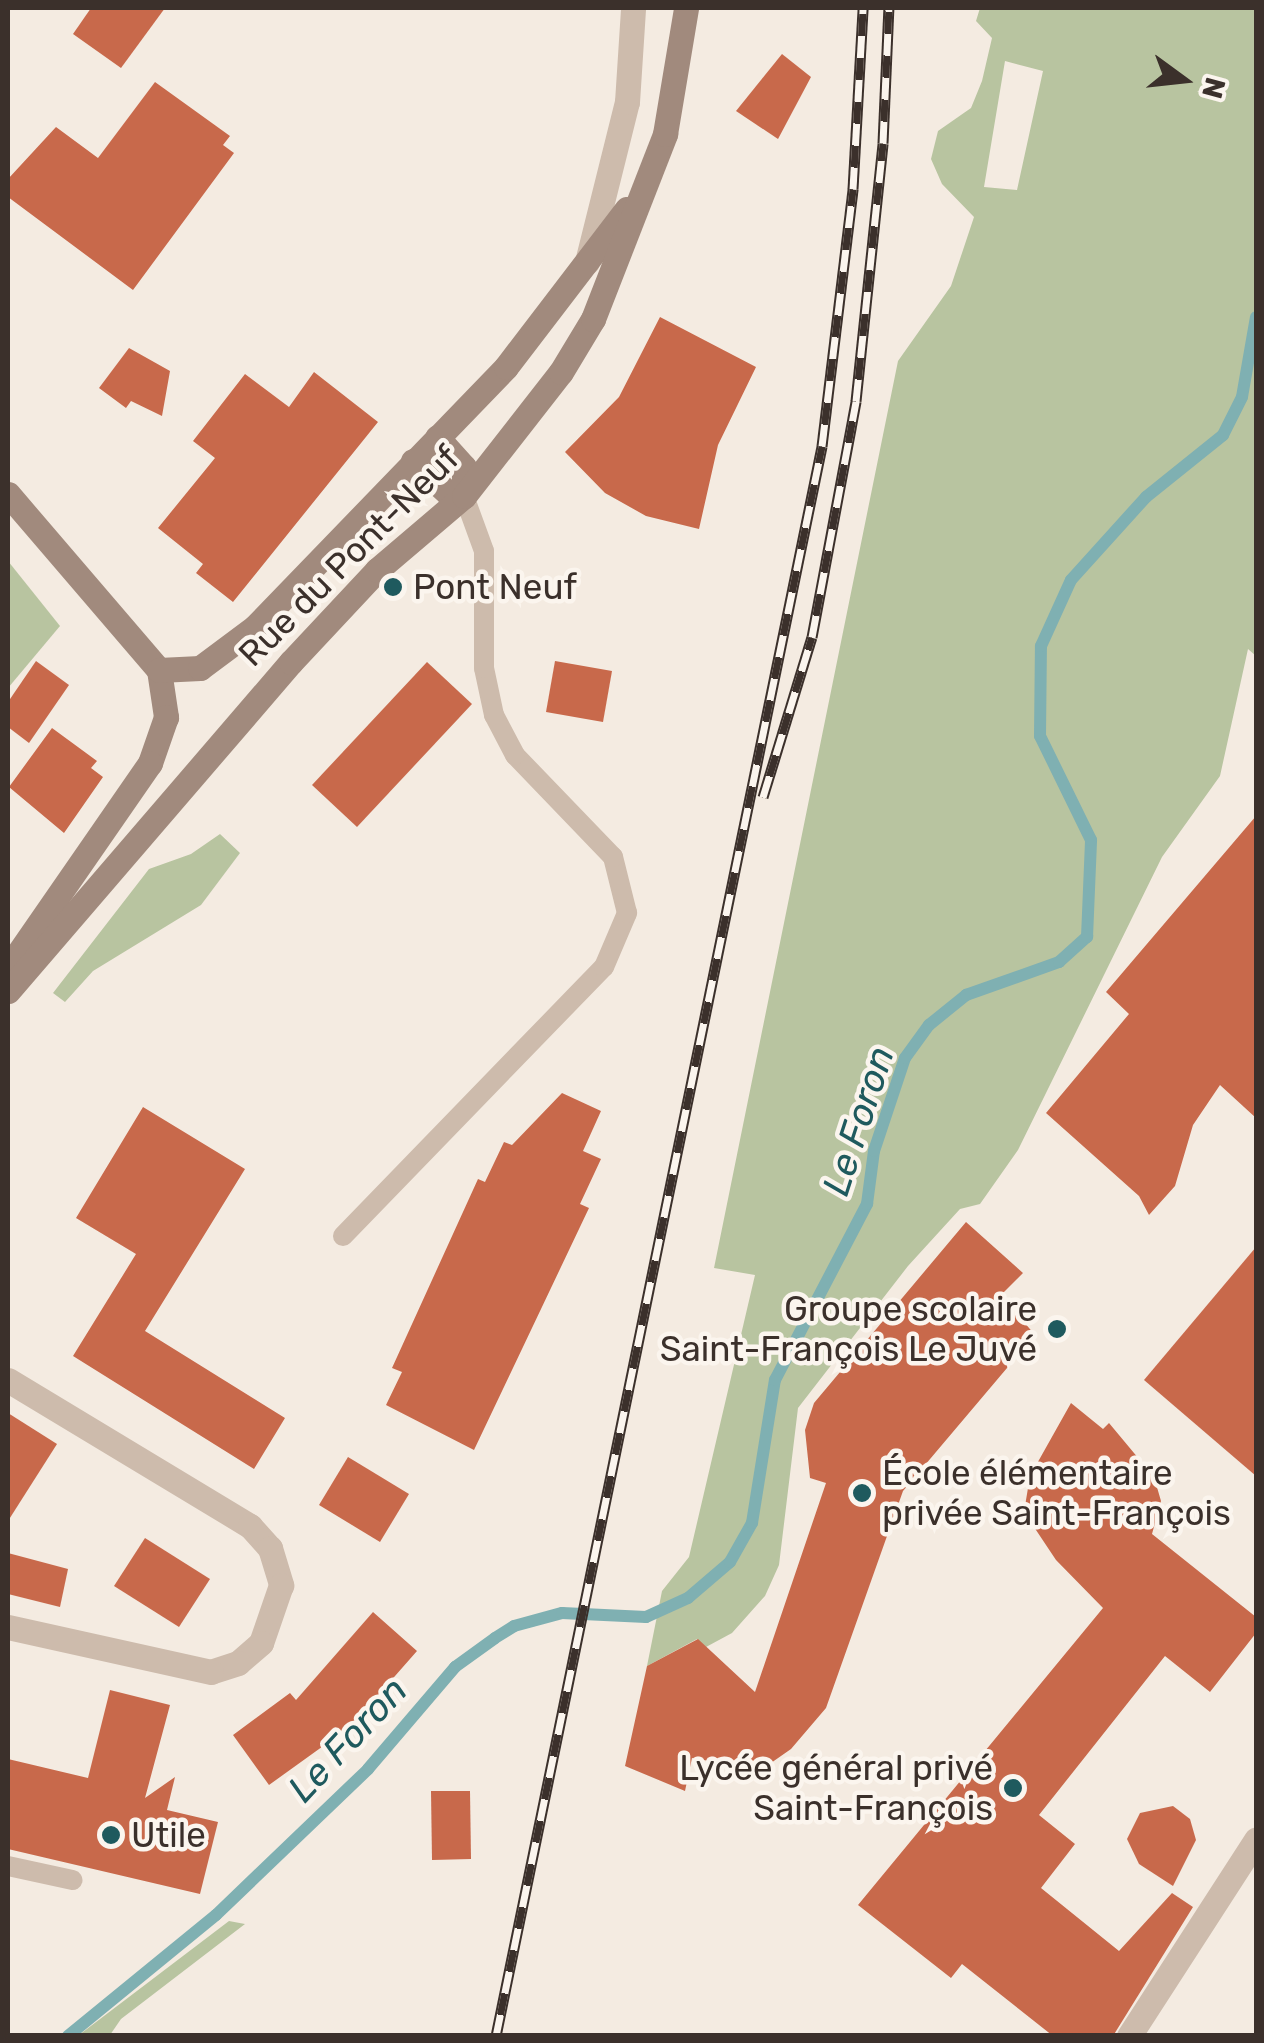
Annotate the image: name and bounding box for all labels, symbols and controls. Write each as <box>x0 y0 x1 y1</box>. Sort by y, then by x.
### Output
north arrow <box>1134 30 1234 130</box>
text: N <box>1195 74 1232 102</box>
street label: Rue du Pont-Neuf <box>230 437 468 675</box>
place label: Pont Neuf <box>413 566 577 608</box>
marker: Pont Neuf <box>382 576 404 598</box>
water label: Le Foron <box>814 1041 904 1201</box>
place label: Groupe scolaire Saint-François Le Juvé <box>660 1288 1037 1370</box>
marker: Groupe scolaire Saint-François Le Juvé <box>1046 1318 1068 1340</box>
place label: École élémentaire privée Saint-François <box>882 1452 1231 1534</box>
marker: École élémentaire privée Saint-François <box>851 1482 873 1504</box>
water label: Le Foron <box>279 1668 417 1812</box>
place label: Lycée général privé Saint-François <box>679 1747 993 1829</box>
marker: Lycée général privé Saint-François <box>1002 1777 1024 1799</box>
place label: Utile <box>131 1814 206 1856</box>
marker: Utile <box>100 1824 122 1846</box>

